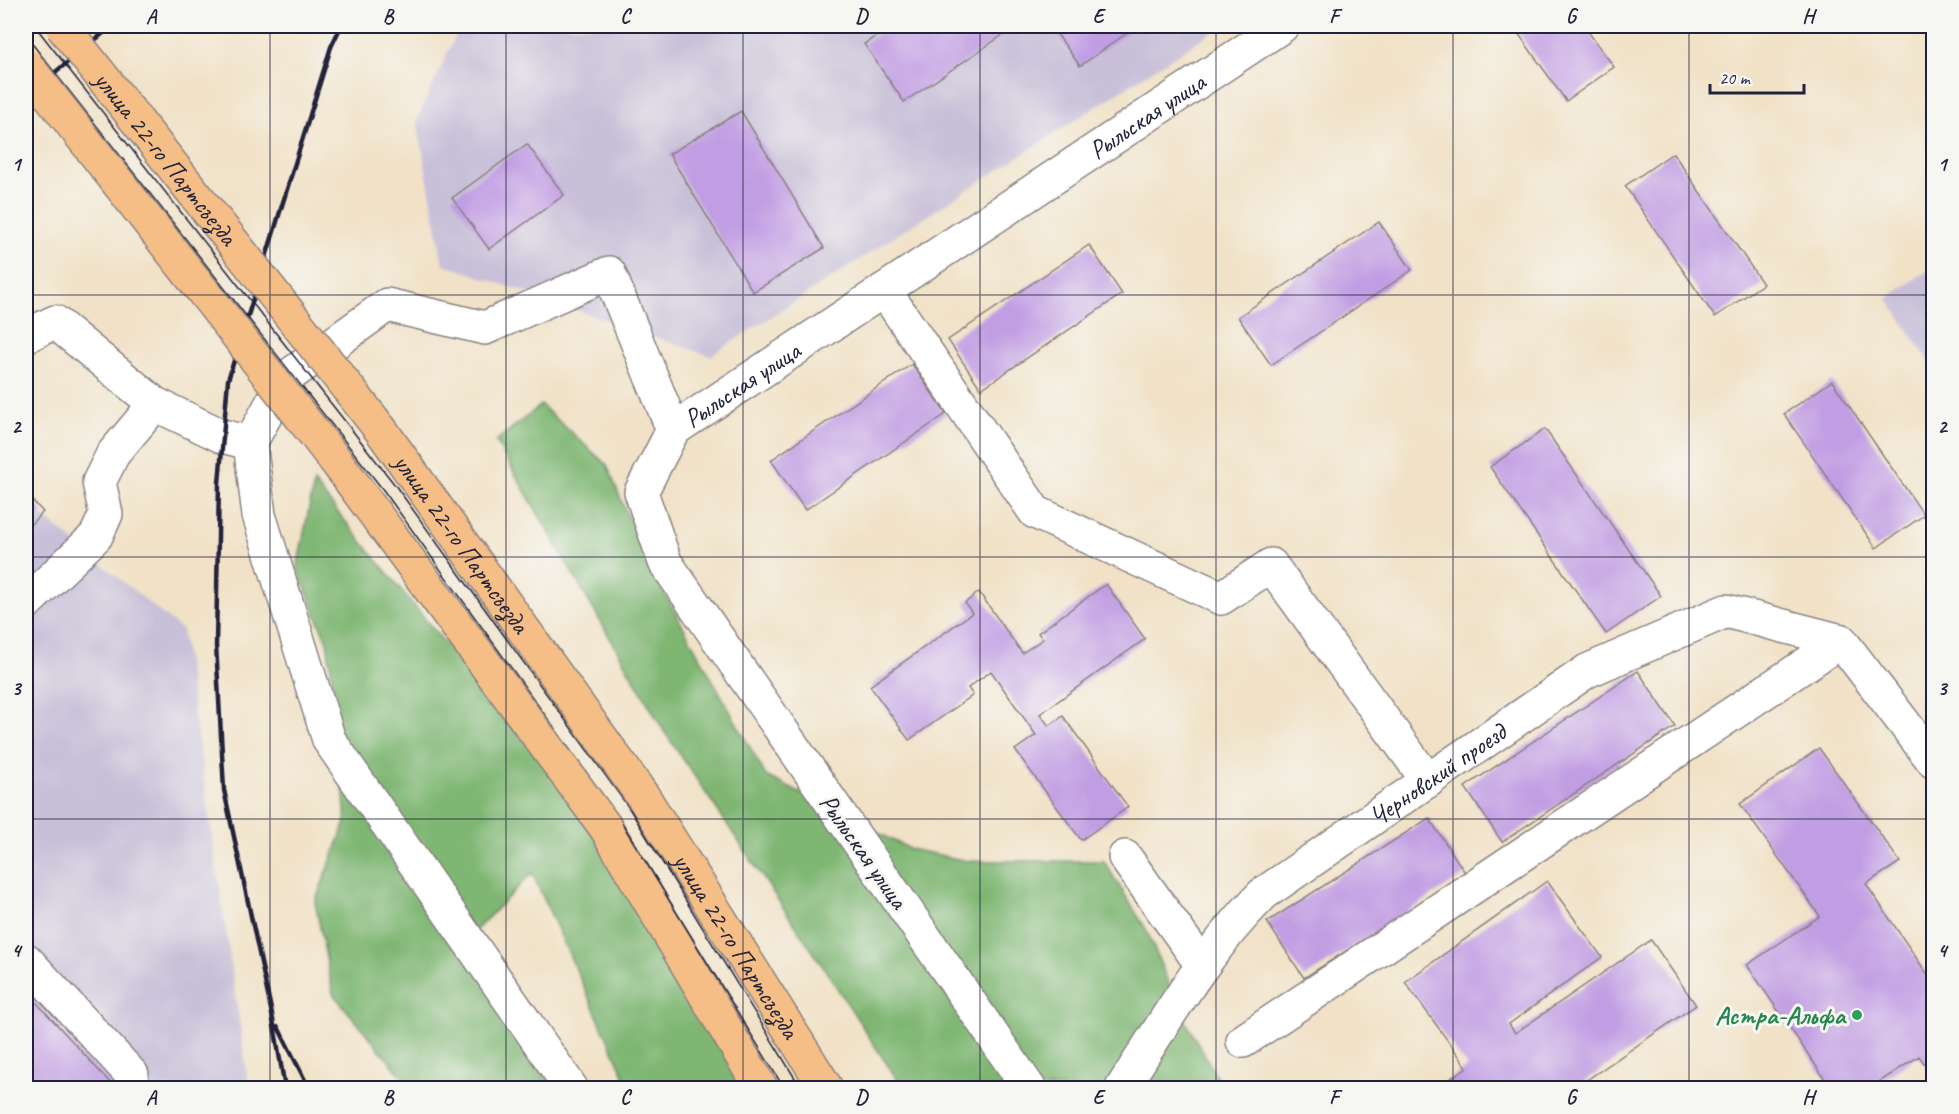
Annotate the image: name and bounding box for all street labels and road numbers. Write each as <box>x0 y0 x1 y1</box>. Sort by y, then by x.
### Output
street label: улица 22-го Партсъезда <box>86 63 246 253</box>
street label: Рыльская улица <box>1083 65 1213 167</box>
street label: Рыльская улица <box>678 333 808 435</box>
street label: улица 22-го Партсъезда <box>385 446 538 641</box>
street label: Черновский проезд <box>1363 714 1515 833</box>
street label: Рыльская улица <box>812 787 916 916</box>
street label: улица 22-го Партсъезда <box>664 845 807 1046</box>

